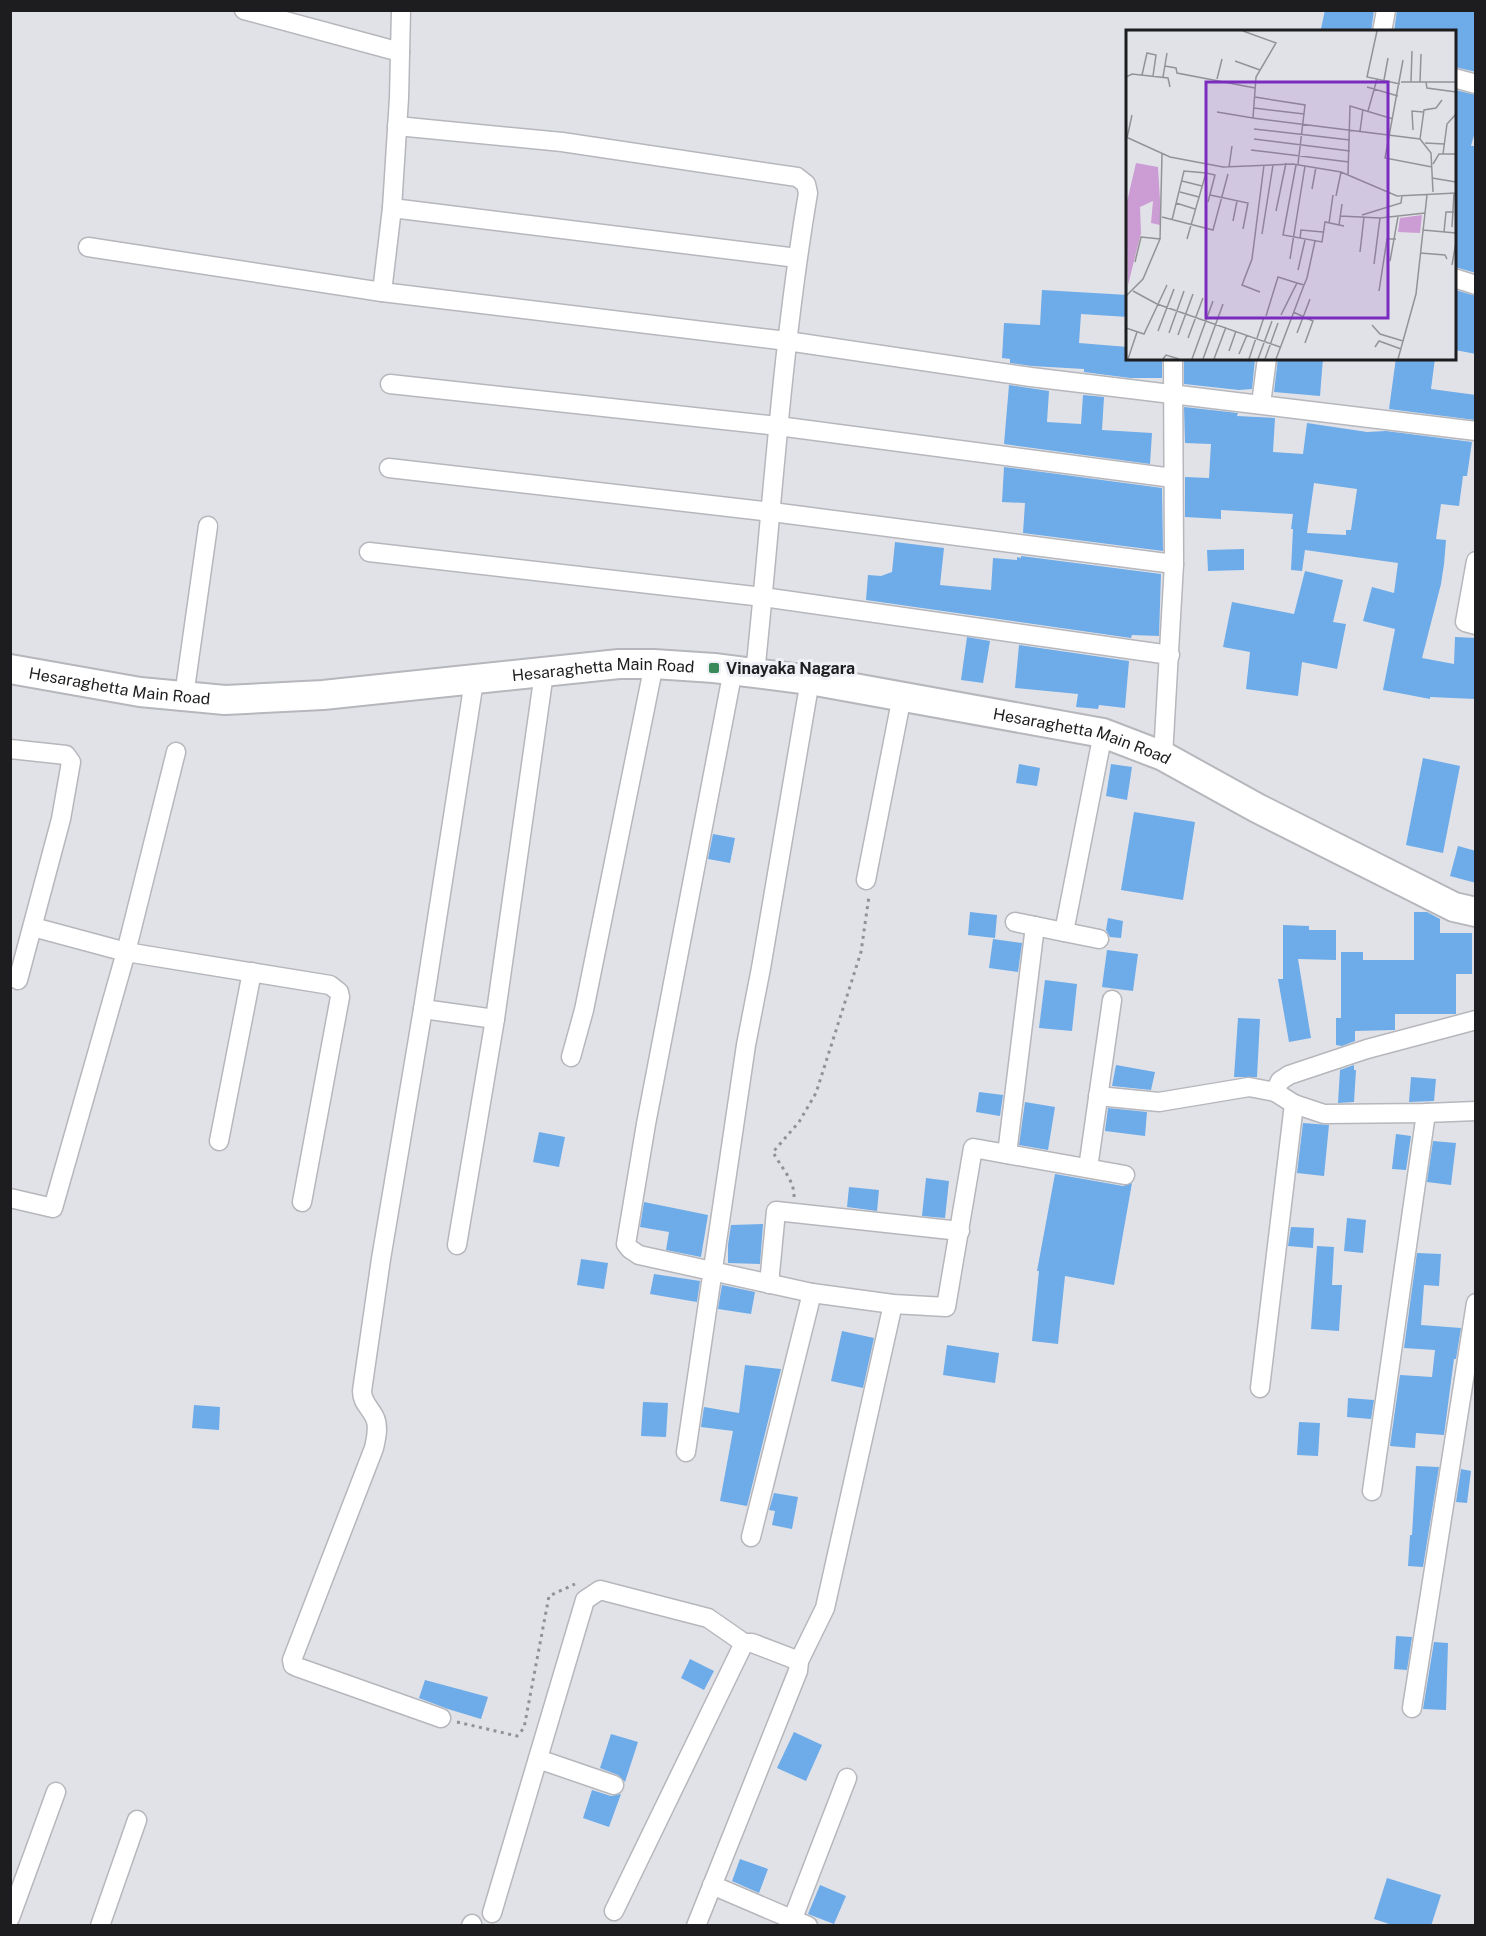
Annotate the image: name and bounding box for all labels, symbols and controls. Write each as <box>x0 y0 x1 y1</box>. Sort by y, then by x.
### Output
inset map <box>1126 30 1456 360</box>
street label: Hesaraghetta Main Road <box>511 654 695 685</box>
place label: Vinayaka Nagara <box>726 659 855 678</box>
marker: Vinayaka Nagara <box>707 661 721 675</box>
street label: Hesaraghetta Main Road <box>27 663 211 708</box>
street label: Hesaraghetta Main Road <box>992 704 1174 768</box>

